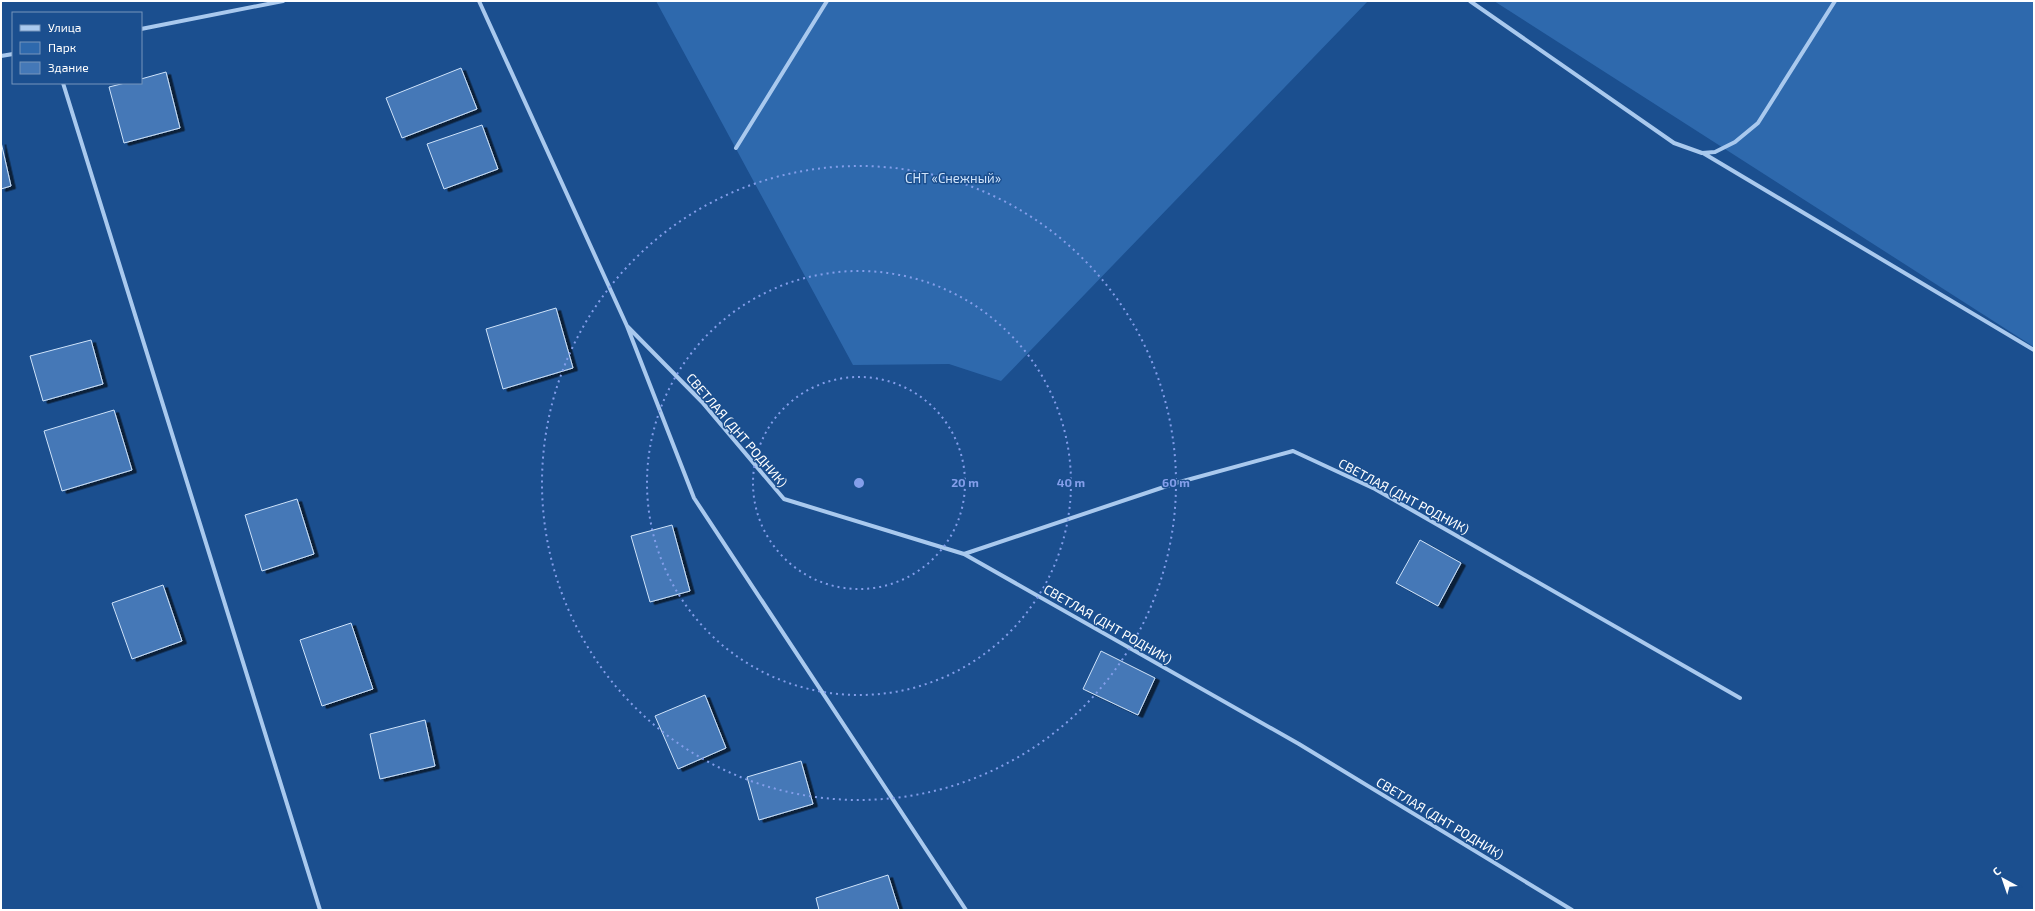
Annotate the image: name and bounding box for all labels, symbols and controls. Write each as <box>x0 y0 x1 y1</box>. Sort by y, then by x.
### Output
legend <box>12 12 142 84</box>
text: Улица <box>48 20 81 34</box>
text: Парк <box>48 40 77 54</box>
text: Здание <box>48 60 89 74</box>
park label: СНТ «Снежный» <box>905 170 1001 186</box>
street label: СВЕТЛАЯ (ДНТ РОДНИК) <box>683 370 791 490</box>
street label: СВЕТЛАЯ (ДНТ РОДНИК) <box>1336 455 1472 537</box>
text: 20 m <box>951 475 979 489</box>
text: 40 m <box>1057 475 1085 489</box>
text: 60 m <box>1162 475 1190 489</box>
centre of rings <box>852 476 866 490</box>
street label: СВЕТЛАЯ (ДНТ РОДНИК) <box>1041 581 1175 667</box>
street label: СВЕТЛАЯ (ДНТ РОДНИК) <box>1373 774 1507 862</box>
north arrow <box>1983 859 2023 899</box>
text: С <box>1990 864 2003 878</box>

